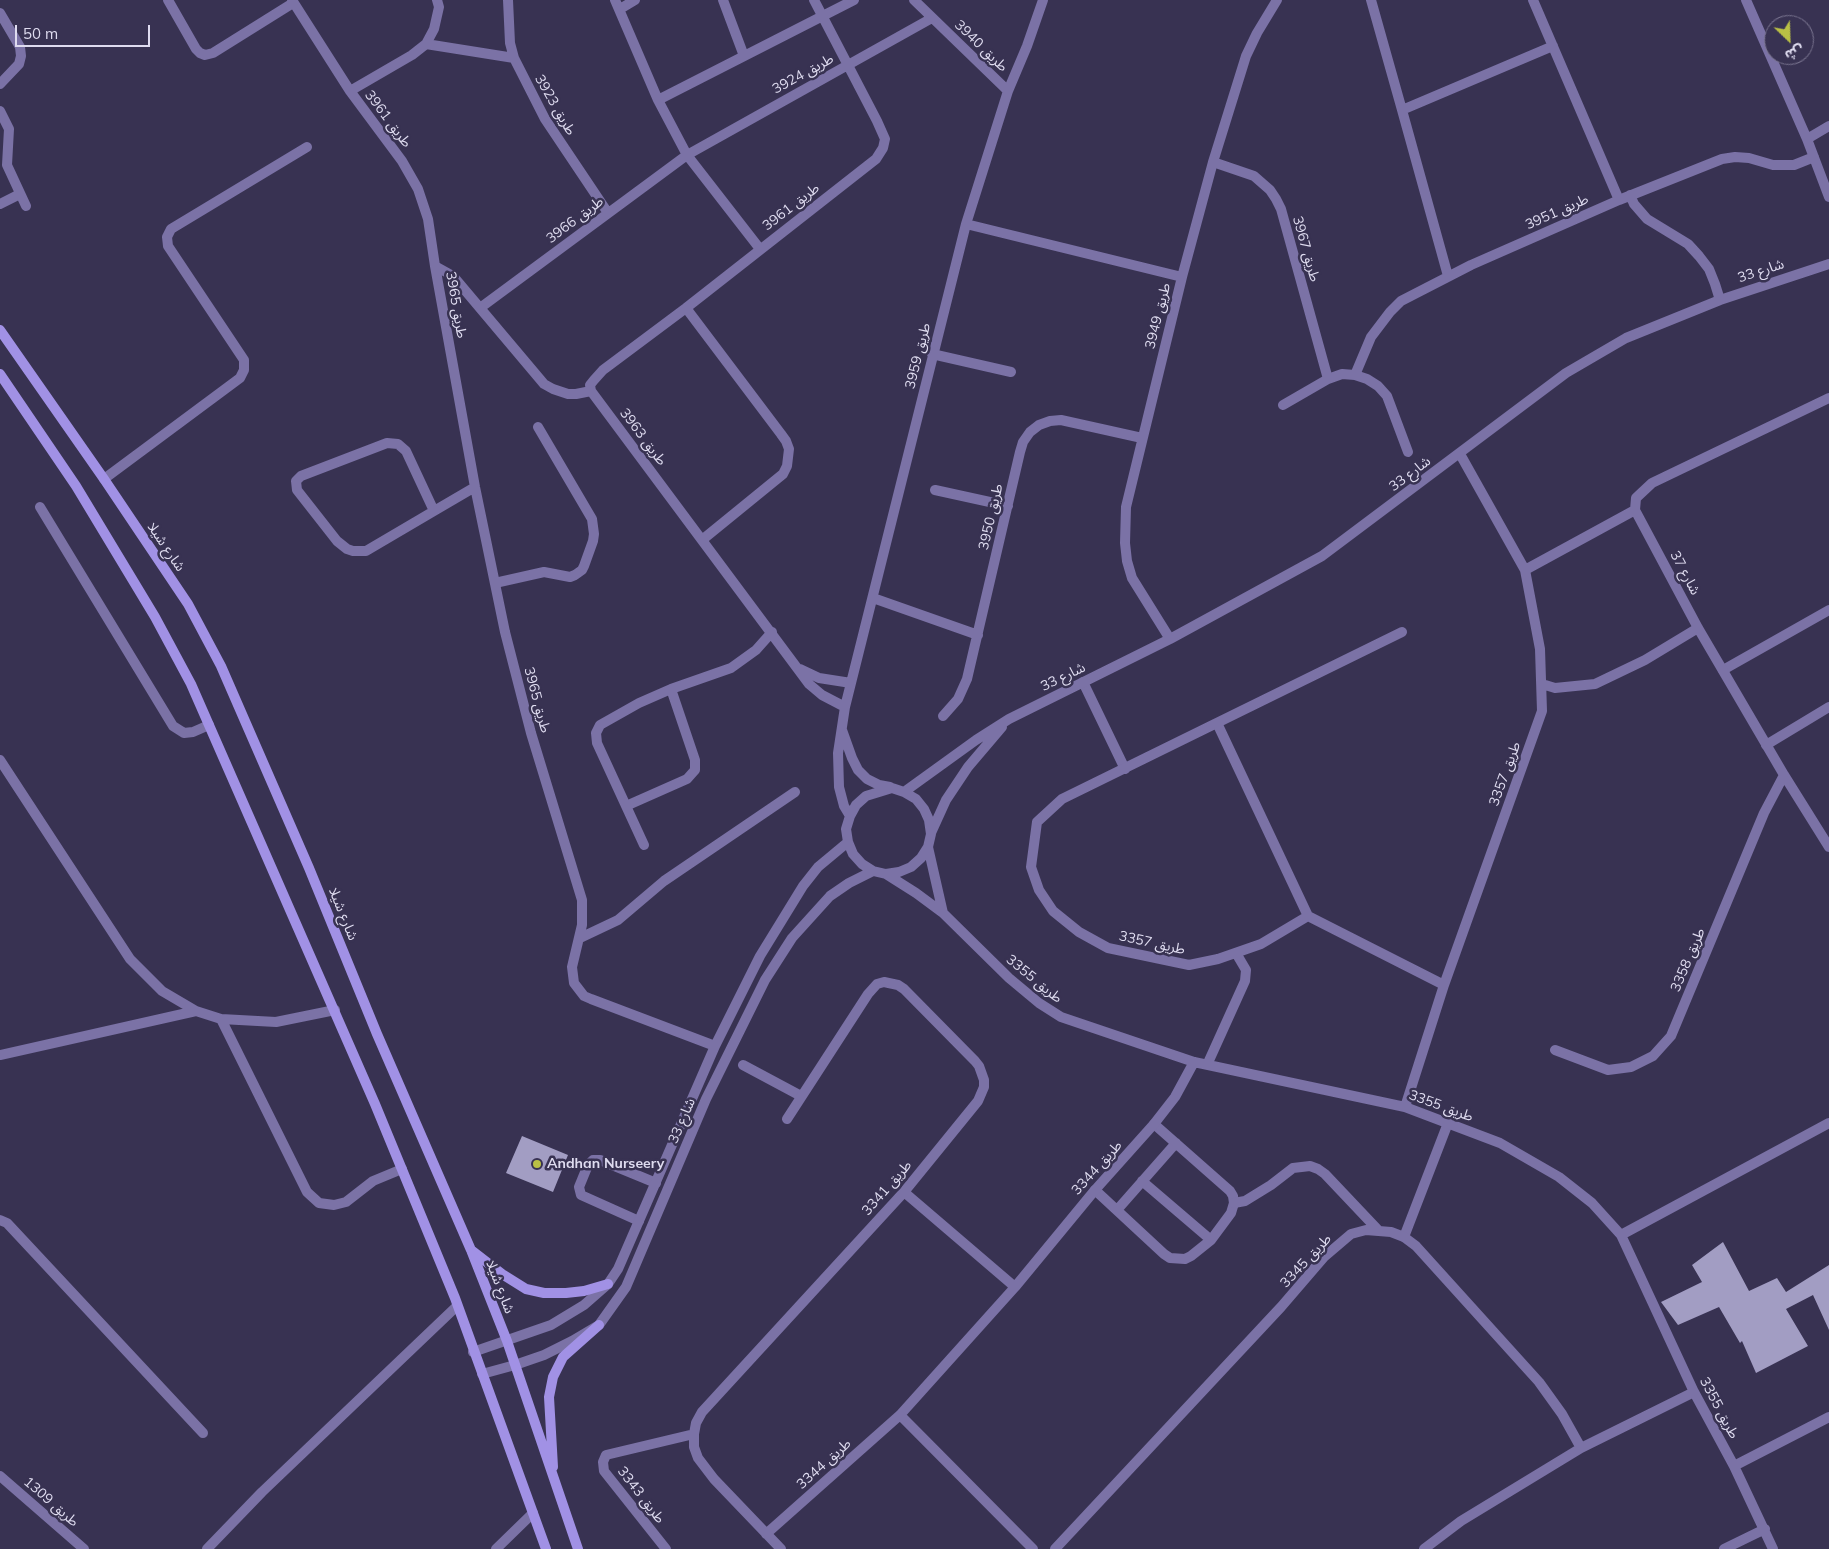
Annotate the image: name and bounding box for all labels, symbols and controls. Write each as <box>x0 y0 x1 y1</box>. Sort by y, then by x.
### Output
scale bar <box>18 15 152 47</box>
north arrow <box>1764 15 1814 65</box>
street label: طريق 3940 <box>951 17 1011 75</box>
text: 50 m <box>23 24 58 43</box>
text: ش <box>1782 41 1807 65</box>
street label: طريق 3924 <box>769 50 837 98</box>
street label: طريق 3923 <box>531 72 579 138</box>
street label: طريق 3961 <box>361 87 415 151</box>
street label: طريق 3961 <box>759 180 823 234</box>
street label: طريق 3951 <box>1523 191 1591 233</box>
street label: طريق 3966 <box>543 193 607 247</box>
street label: طريق 3967 <box>1289 214 1323 284</box>
street label: شارع 33 <box>1736 256 1786 286</box>
street label: طريق 3965 <box>442 270 470 340</box>
street label: طريق 3949 <box>1142 281 1174 351</box>
street label: طريق 3959 <box>902 321 934 391</box>
street label: طريق 3963 <box>616 405 670 469</box>
street label: شارع 33 <box>1386 453 1434 495</box>
street label: طريق 3950 <box>975 482 1007 552</box>
street label: شارع شيلا <box>144 519 188 575</box>
street label: شارع 37 <box>1666 548 1704 598</box>
street label: شارع 33 <box>1038 659 1088 695</box>
street label: طريق 3965 <box>520 665 554 735</box>
street label: طريق 3357 <box>1486 739 1524 809</box>
street label: شارع شيلا <box>325 885 361 943</box>
street label: طريق 3358 <box>1667 926 1709 994</box>
street label: طريق 3357 <box>1117 928 1187 958</box>
street label: طريق 3355 <box>1003 951 1065 1007</box>
street label: طريق 3355 <box>1406 1087 1476 1125</box>
street label: شارع 33 <box>665 1096 699 1146</box>
street label: طريق 3344 <box>1068 1137 1126 1199</box>
place label: Andhan Nurseery <box>547 1156 664 1172</box>
street label: طريق 3341 <box>859 1157 915 1219</box>
marker: Andhan Nurseery <box>531 1158 543 1170</box>
street label: طريق 3345 <box>1277 1231 1335 1291</box>
street label: شارع شيلا <box>482 1258 518 1316</box>
street label: طريق 3355 <box>1696 1374 1742 1442</box>
street label: طريق 3344 <box>793 1435 855 1493</box>
street label: طريق 3343 <box>614 1463 668 1527</box>
street label: طريق 1309 <box>20 1474 82 1530</box>

